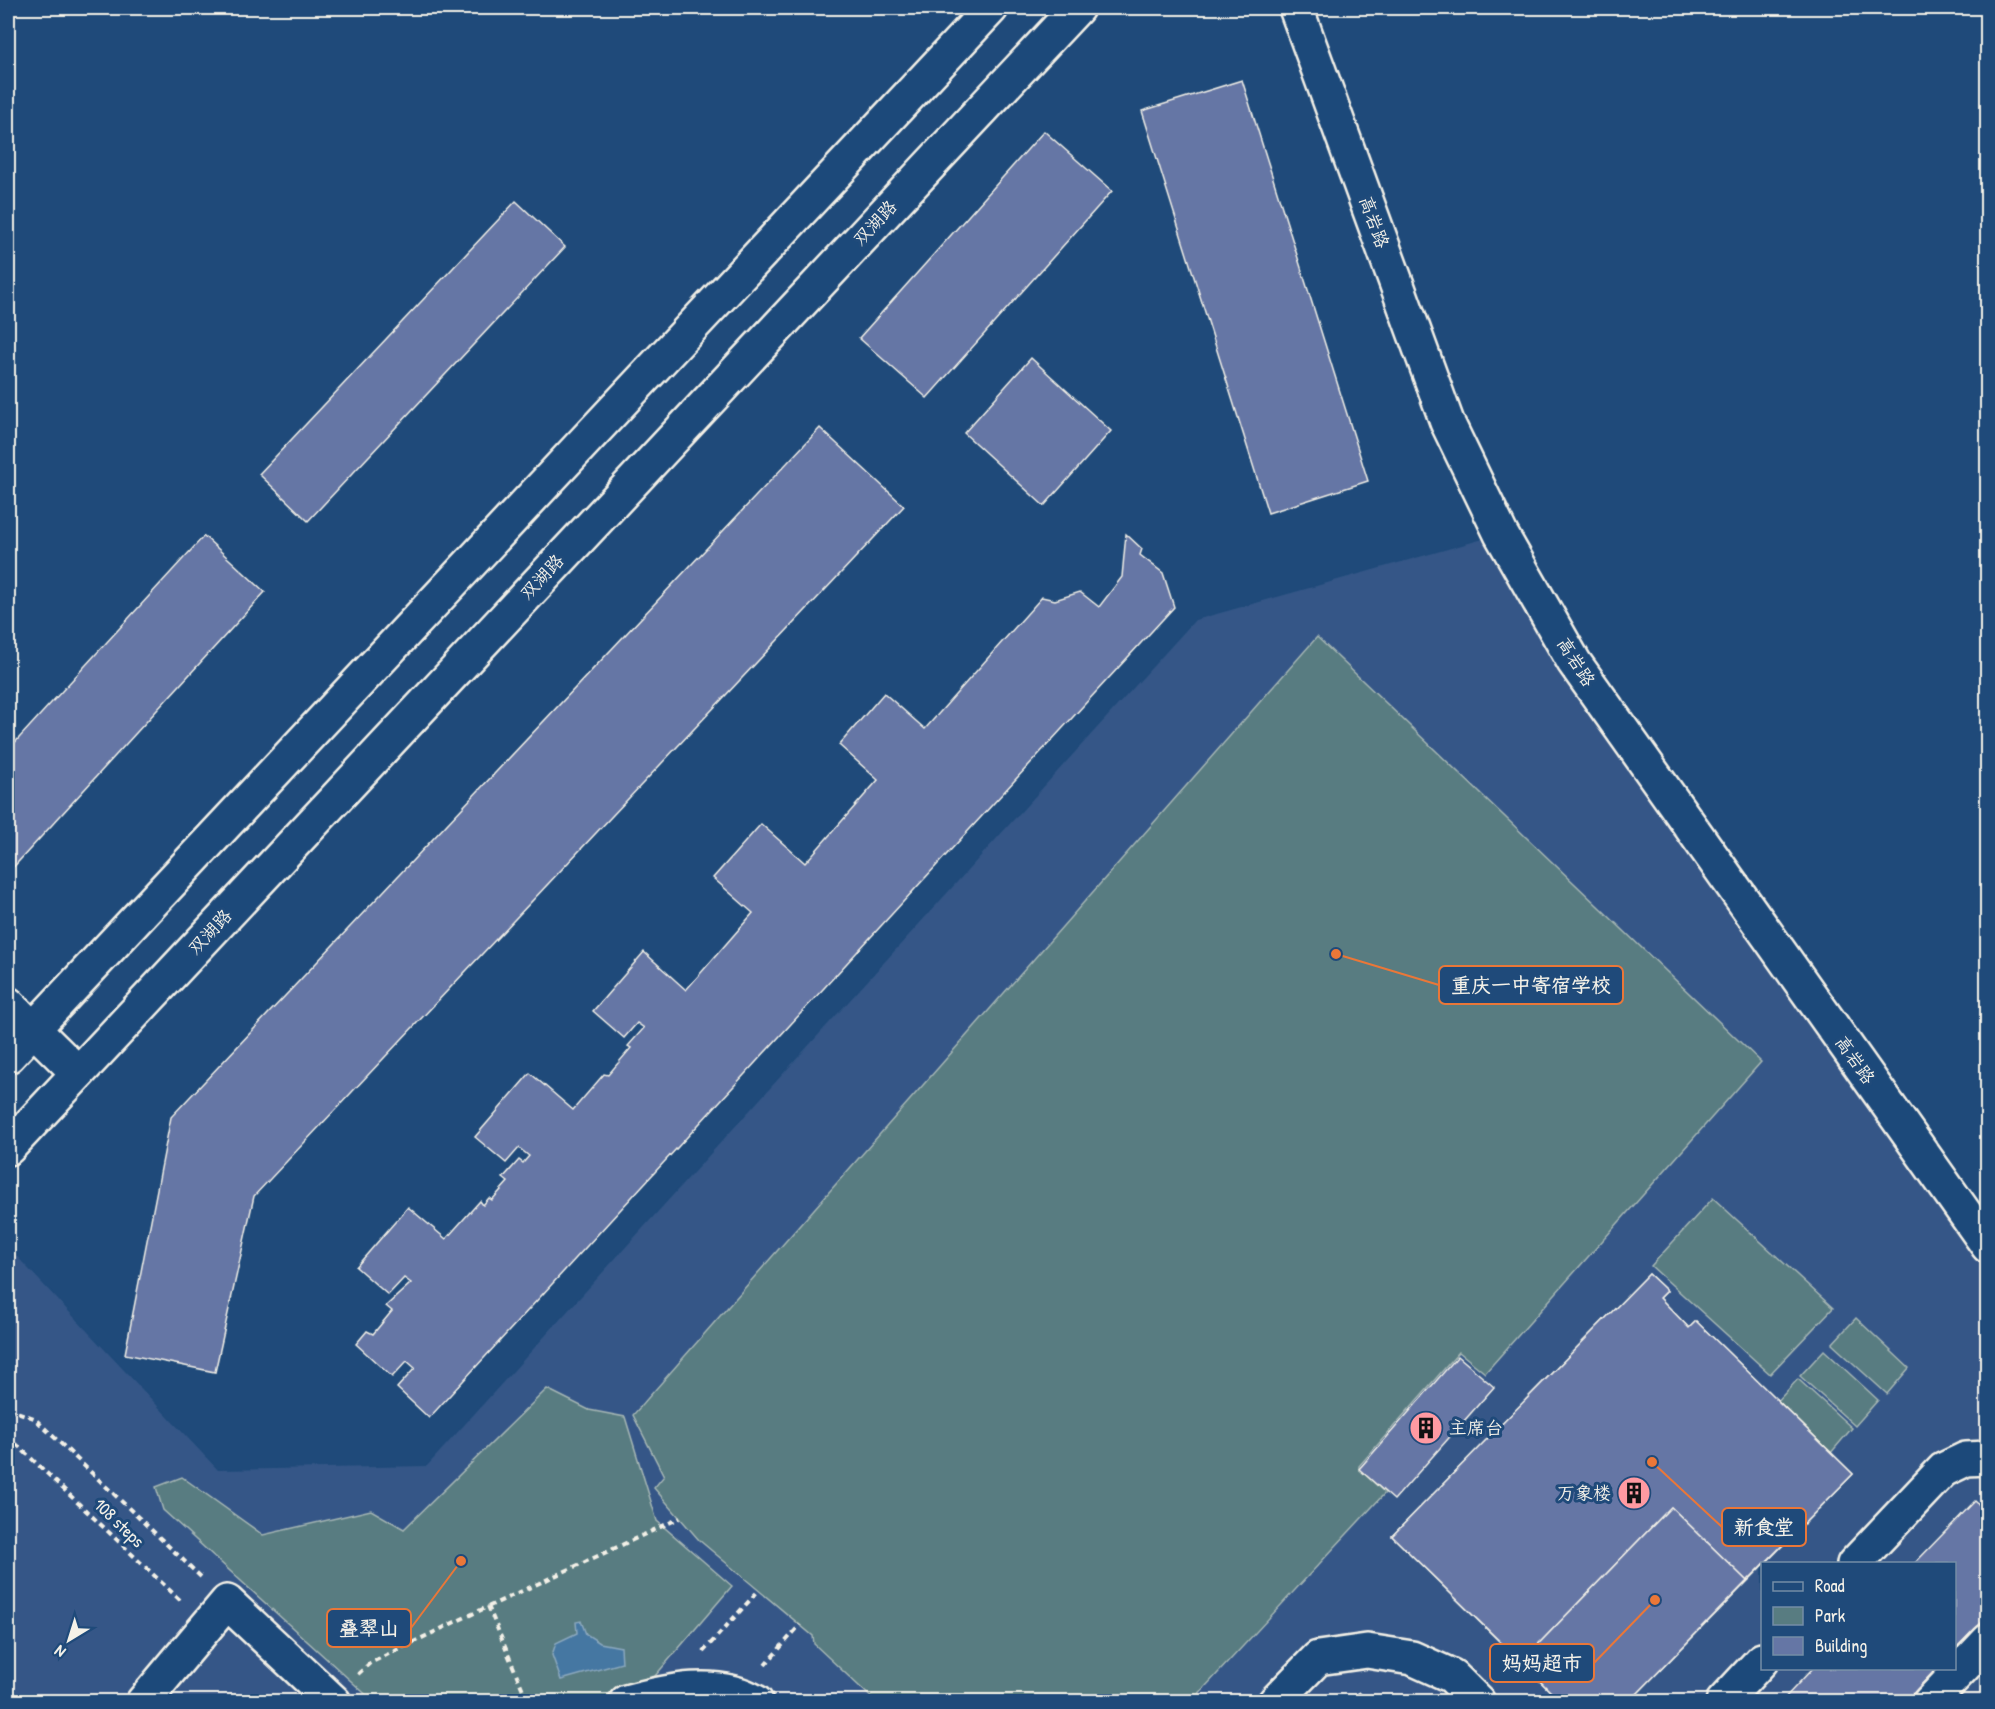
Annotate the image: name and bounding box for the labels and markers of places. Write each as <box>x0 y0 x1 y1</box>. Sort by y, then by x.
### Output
callout: 重庆一中寄宿学校 <box>1439 966 1623 1004</box>
building icon: 主席台 <box>1408 1410 1444 1446</box>
place label: 主席台 <box>1449 1415 1503 1440</box>
building icon: 万象楼 <box>1616 1475 1652 1511</box>
place label: 万象楼 <box>1557 1480 1611 1505</box>
callout: 新食堂 <box>1722 1508 1806 1546</box>
callout: 叠翠山 <box>327 1609 411 1647</box>
callout: 妈妈超市 <box>1490 1644 1594 1682</box>

